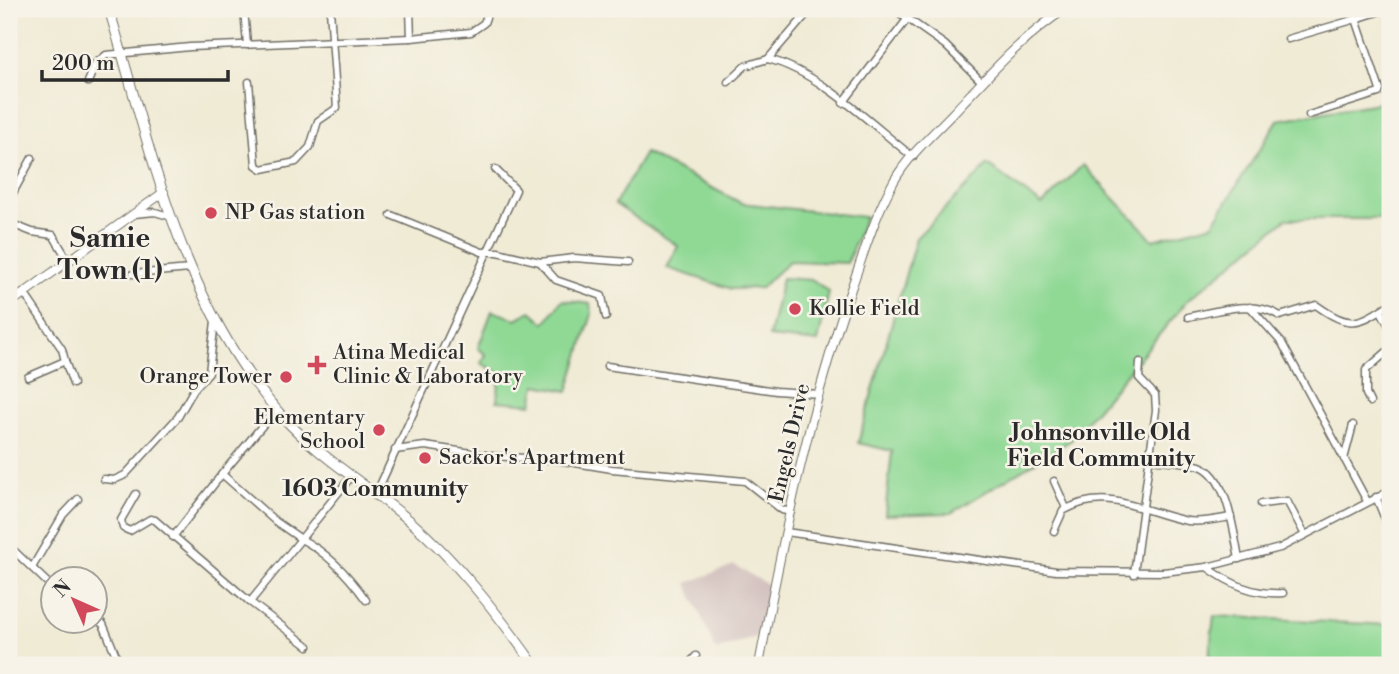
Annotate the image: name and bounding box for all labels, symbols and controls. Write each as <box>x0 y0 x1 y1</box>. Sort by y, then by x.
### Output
scale bar <box>42 38 228 82</box>
text: 200 m <box>52 51 115 77</box>
place label: NP Gas station <box>225 200 366 226</box>
marker: NP Gas station <box>203 205 219 221</box>
district label: Samie Town (1) <box>57 221 163 288</box>
place label: Kollie Field <box>809 296 920 322</box>
marker: Kollie Field <box>787 301 803 317</box>
place label: Atina Medical Clinic & Laboratory <box>332 340 524 390</box>
marker: Atina Medical Clinic & Laboratory <box>307 355 327 375</box>
place label: Orange Tower <box>140 364 272 390</box>
marker: Orange Tower <box>278 369 294 385</box>
street label: Engels Drive <box>764 381 816 505</box>
place label: Elementary School <box>254 405 366 455</box>
district label: Johnsonville Old Field Community <box>1007 419 1195 473</box>
marker: Elementary School <box>371 422 387 438</box>
place label: Sackor's Apartment <box>439 445 626 471</box>
marker: Sackor's Apartment <box>417 450 433 466</box>
district label: 1603 Community <box>282 475 468 503</box>
north arrow <box>38 566 108 636</box>
text: N <box>49 575 76 602</box>

